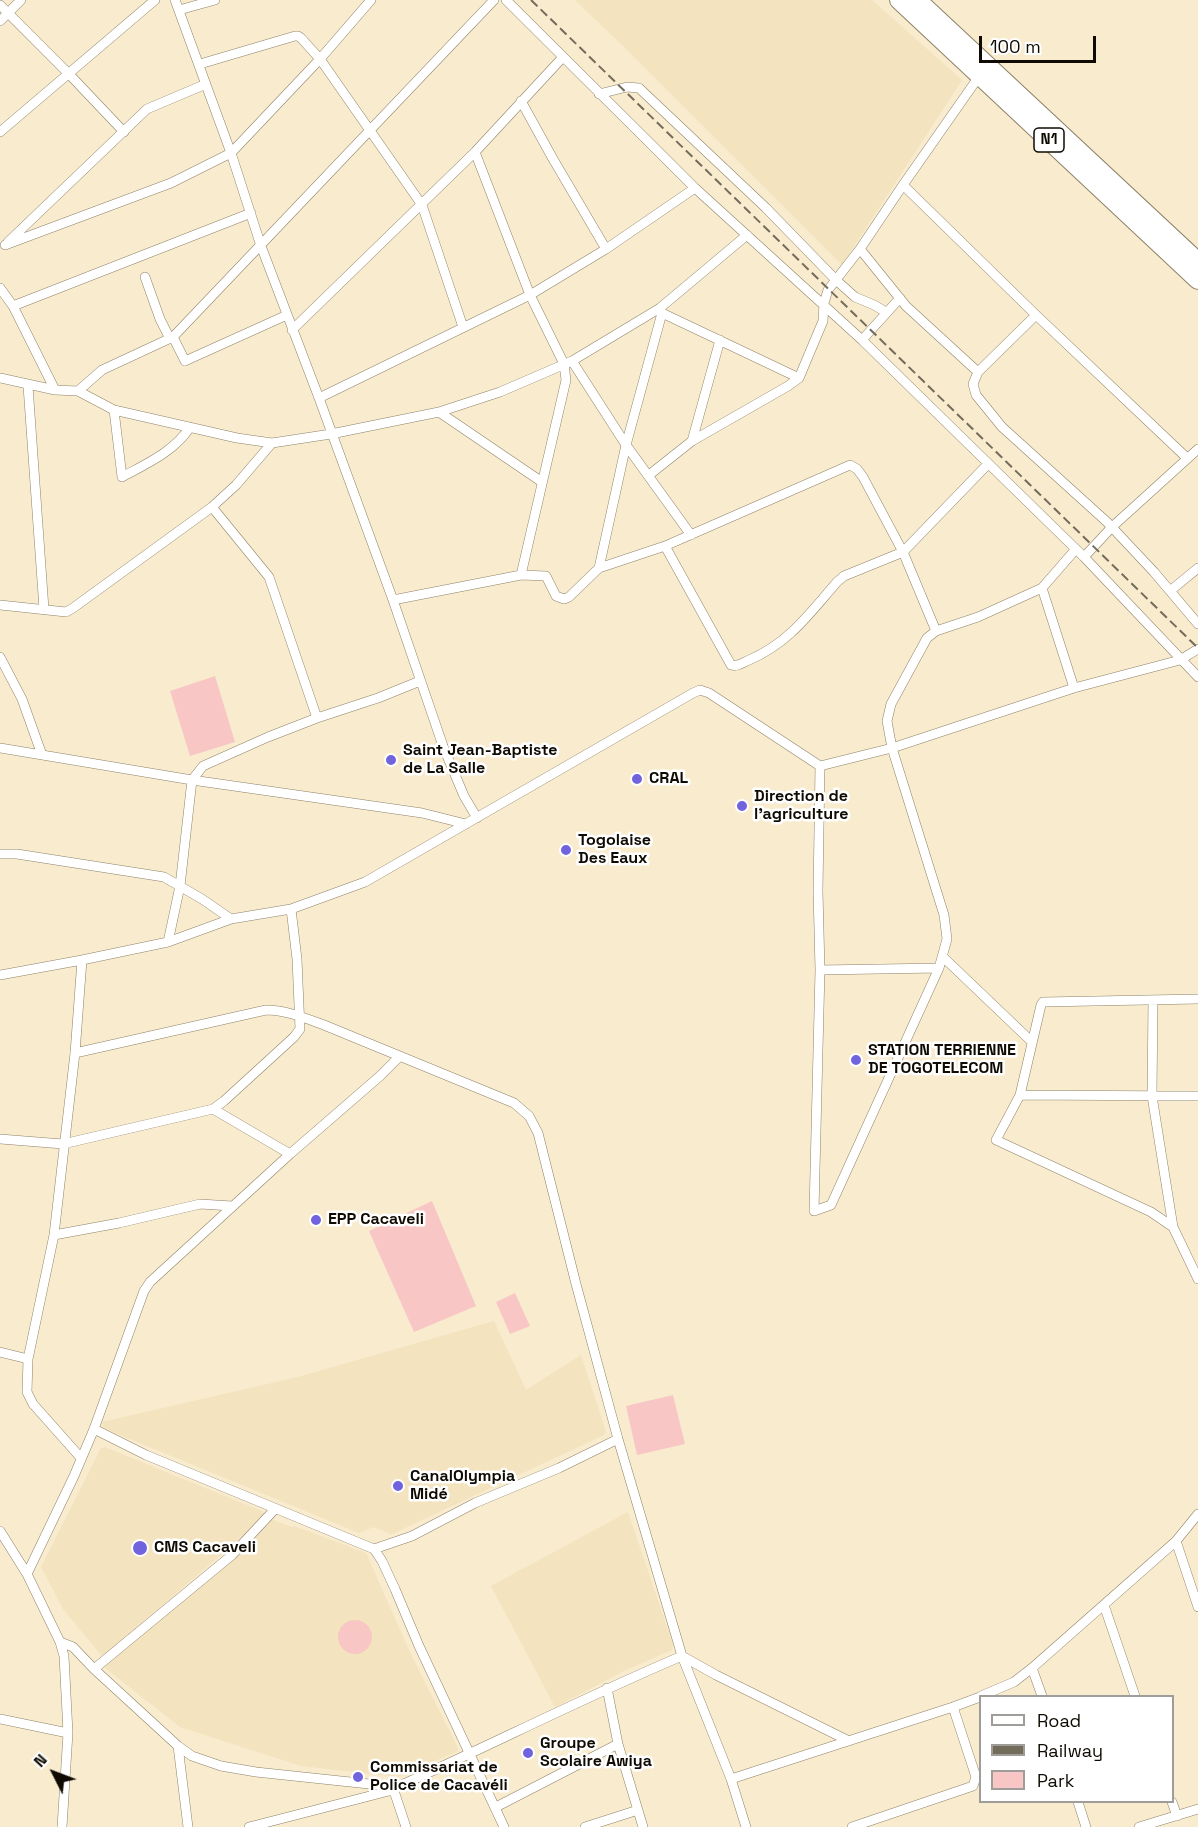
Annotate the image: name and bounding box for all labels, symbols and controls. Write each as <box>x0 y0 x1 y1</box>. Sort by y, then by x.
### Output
scale bar <box>982 24 1099 62</box>
text: 100 m <box>990 35 1041 58</box>
road number: N1 <box>1034 128 1064 152</box>
place label: Saint Jean-Baptiste de La Salle <box>403 741 557 779</box>
marker: Saint Jean-Baptiste de La Salle <box>384 753 398 767</box>
place label: CRAL <box>649 769 688 789</box>
marker: CRAL <box>630 772 644 786</box>
place label: Direction de l'agriculture <box>754 787 848 825</box>
marker: Direction de l'agriculture <box>735 799 749 813</box>
place label: Togolaise Des Eaux <box>578 831 651 869</box>
marker: Togolaise Des Eaux <box>559 843 573 857</box>
place label: STATION TERRIENNE DE TOGOTELECOM <box>868 1041 1016 1079</box>
marker: STATION TERRIENNE DE TOGOTELECOM <box>849 1053 863 1067</box>
place label: EPP Cacaveli <box>328 1210 424 1230</box>
marker: EPP Cacaveli <box>309 1213 323 1227</box>
place label: CanalOlympia Midé <box>410 1467 515 1505</box>
marker: CanalOlympia Midé <box>391 1479 405 1493</box>
place label: CMS Cacaveli <box>154 1538 256 1558</box>
marker: CMS Cacaveli <box>131 1539 149 1557</box>
legend <box>979 1695 1174 1803</box>
text: Road <box>1037 1709 1081 1732</box>
place label: Groupe Scolaire Awiya <box>540 1734 652 1772</box>
text: Railway <box>1037 1739 1103 1762</box>
north arrow <box>24 1743 84 1803</box>
marker: Groupe Scolaire Awiya <box>521 1746 535 1760</box>
text: N <box>29 1750 52 1772</box>
place label: Commissariat de Police de Cacavéli <box>370 1758 508 1796</box>
text: Park <box>1037 1769 1074 1792</box>
marker: Commissariat de Police de Cacavéli <box>351 1770 365 1784</box>

